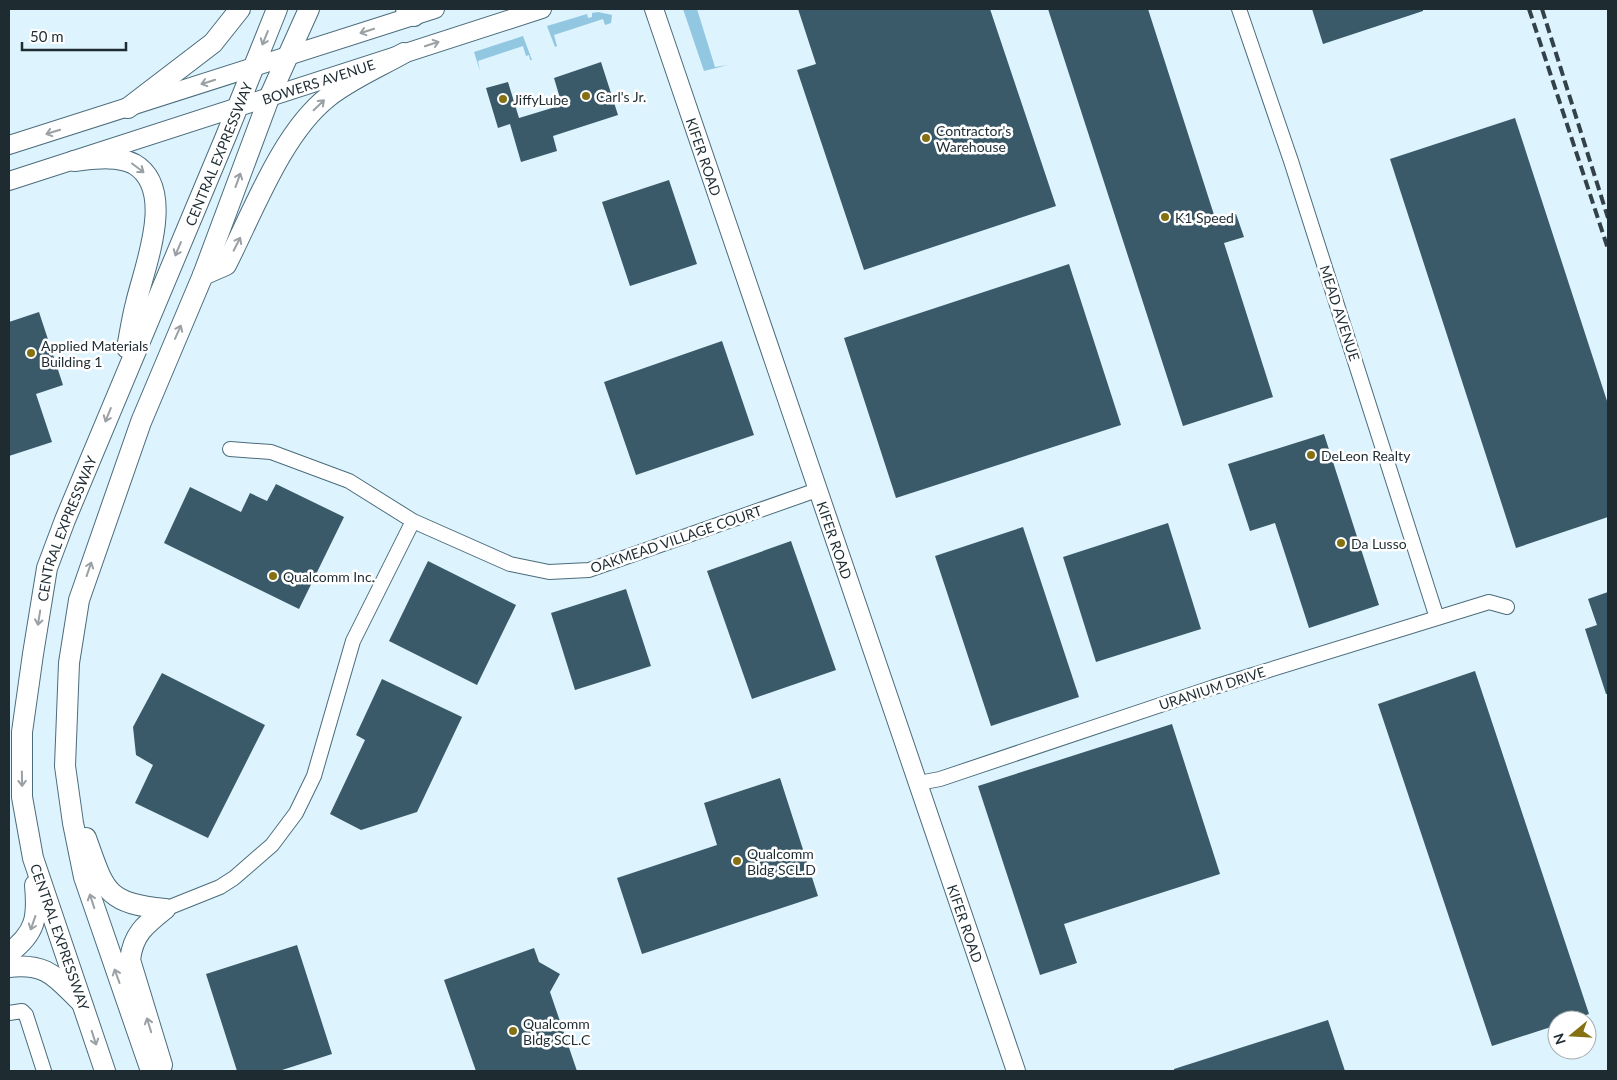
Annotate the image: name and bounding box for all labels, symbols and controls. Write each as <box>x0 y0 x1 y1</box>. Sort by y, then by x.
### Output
scale bar <box>22 20 126 52</box>
one-way arrow <box>360 26 376 36</box>
text: 50 m <box>30 27 64 45</box>
one-way arrow <box>260 30 270 45</box>
one-way arrow <box>423 38 439 48</box>
street label: BOWERS AVENUE <box>260 55 377 107</box>
one-way arrow <box>200 78 216 87</box>
street label: CENTRAL EXPRESSWAY <box>181 79 255 228</box>
place label: Carl's Jr. <box>596 88 646 105</box>
marker: Carl's Jr. <box>580 90 592 102</box>
place label: JiffyLube <box>513 91 568 108</box>
marker: JiffyLube <box>497 93 509 105</box>
one-way arrow <box>313 100 325 112</box>
street label: KIFER ROAD <box>683 115 726 198</box>
place label: Contractor's Warehouse <box>936 122 1011 155</box>
one-way arrow <box>45 127 61 137</box>
marker: Contractor's Warehouse <box>920 132 932 144</box>
one-way arrow <box>131 163 145 173</box>
one-way arrow <box>234 173 243 188</box>
place label: K1 Speed <box>1175 209 1234 226</box>
marker: K1 Speed <box>1159 211 1171 223</box>
one-way arrow <box>233 237 242 252</box>
one-way arrow <box>172 242 181 257</box>
street label: MEAD AVENUE <box>1317 263 1363 363</box>
one-way arrow <box>174 325 184 340</box>
place label: Applied Materials Building 1 <box>41 337 148 370</box>
marker: Applied Materials Building 1 <box>25 347 37 359</box>
one-way arrow <box>102 407 112 422</box>
place label: DeLeon Realty <box>1321 447 1411 464</box>
marker: DeLeon Realty <box>1305 449 1317 461</box>
street label: CENTRAL EXPRESSWAY <box>33 453 100 603</box>
street label: KIFER ROAD <box>814 499 856 581</box>
street label: OAKMEAD VILLAGE COURT <box>588 501 765 576</box>
place label: Da Lusso <box>1351 535 1407 552</box>
marker: Da Lusso <box>1335 537 1347 549</box>
one-way arrow <box>85 562 94 578</box>
place label: Qualcomm Inc. <box>283 568 375 585</box>
marker: Qualcomm Inc. <box>267 570 279 582</box>
one-way arrow <box>33 610 43 626</box>
street label: URANIUM DRIVE <box>1157 663 1267 713</box>
one-way arrow <box>17 770 27 787</box>
place label: Qualcomm Bldg SCL.D <box>747 845 816 878</box>
marker: Qualcomm Bldg SCL.D <box>731 855 743 867</box>
street label: CENTRAL EXPRESSWAY <box>27 862 93 1013</box>
street label: KIFER ROAD <box>944 882 987 965</box>
one-way arrow <box>86 894 96 910</box>
one-way arrow <box>28 915 38 931</box>
one-way arrow <box>112 969 121 984</box>
north arrow <box>1547 1010 1597 1060</box>
place label: Qualcomm Bldg SCL.C <box>523 1015 591 1048</box>
one-way arrow <box>144 1017 154 1033</box>
marker: Qualcomm Bldg SCL.C <box>507 1025 519 1037</box>
one-way arrow <box>90 1030 99 1045</box>
text: N <box>1549 1031 1569 1047</box>

